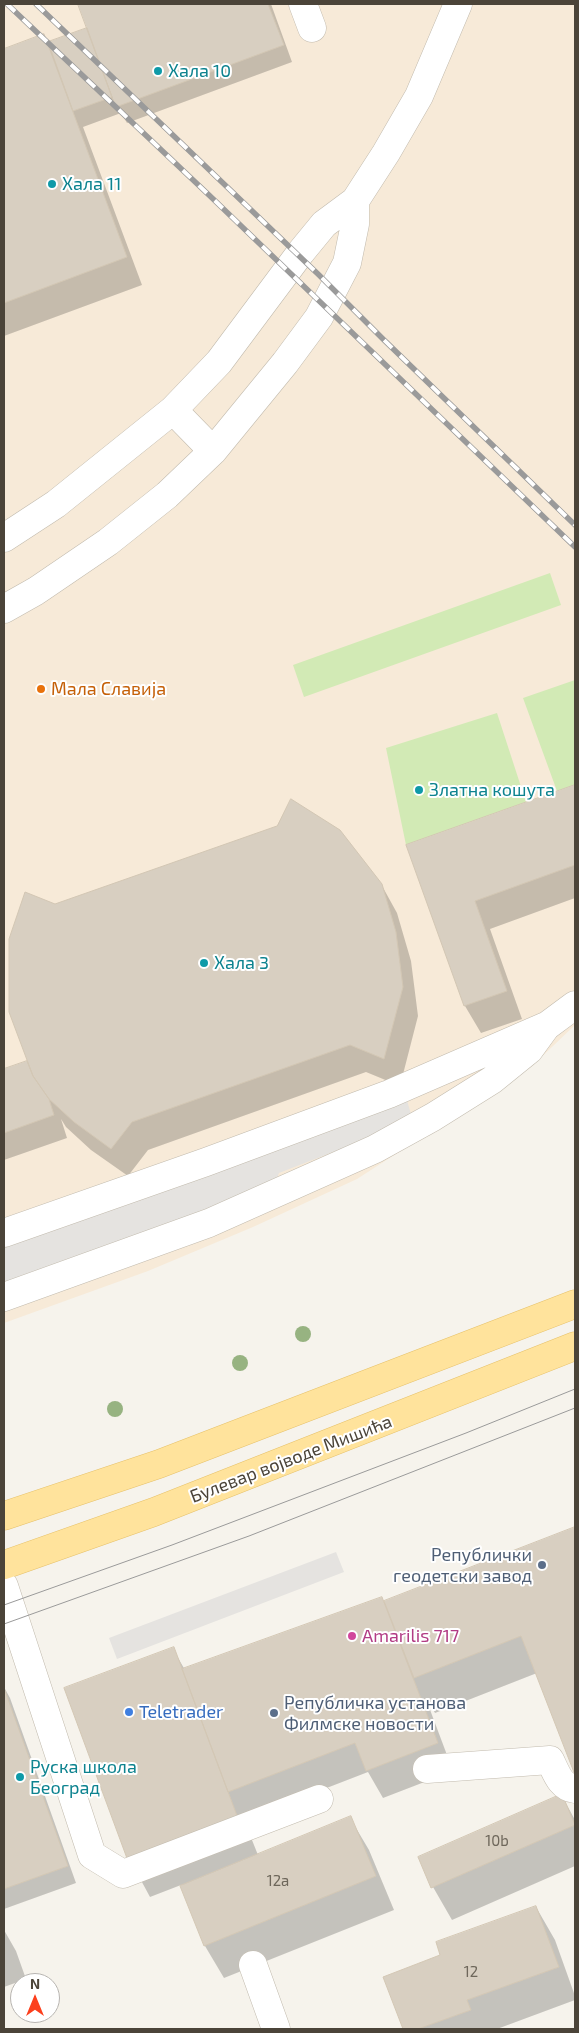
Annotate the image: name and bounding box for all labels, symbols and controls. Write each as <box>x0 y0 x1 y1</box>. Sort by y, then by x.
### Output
place label: Хала 10 <box>168 60 231 82</box>
marker: Хала 10 <box>152 65 164 77</box>
place label: Хала 11 <box>62 173 121 195</box>
marker: Хала 11 <box>46 178 58 190</box>
place label: Мала Славија <box>51 678 166 700</box>
marker: Мала Славија <box>35 683 47 695</box>
place label: Златна кошута <box>429 779 555 801</box>
marker: Златна кошута <box>413 784 425 796</box>
place label: Хала 3 <box>214 952 269 974</box>
marker: Хала 3 <box>198 957 210 969</box>
street label: Булевар војводе Мишића <box>187 1410 395 1508</box>
place label: Републички геодетски завод <box>393 1544 532 1586</box>
marker: Републички геодетски завод <box>536 1559 548 1571</box>
place label: Amarilis 717 <box>362 1625 459 1647</box>
marker: Amarilis 717 <box>346 1630 358 1642</box>
place label: Републичка установа Филмске новости <box>284 1692 466 1735</box>
place label: Teletrader <box>139 1701 223 1723</box>
marker: Teletrader <box>123 1706 135 1718</box>
marker: Републичка установа Филмске новости <box>268 1707 280 1719</box>
place label: Руска школа Београд <box>30 1756 137 1798</box>
marker: Руска школа Београд <box>14 1771 26 1783</box>
house number: 10b <box>485 1832 509 1850</box>
house number: 12a <box>267 1872 289 1890</box>
house number: 12 <box>464 1963 478 1981</box>
north arrow <box>10 1973 60 2023</box>
text: N <box>30 1975 40 1992</box>

